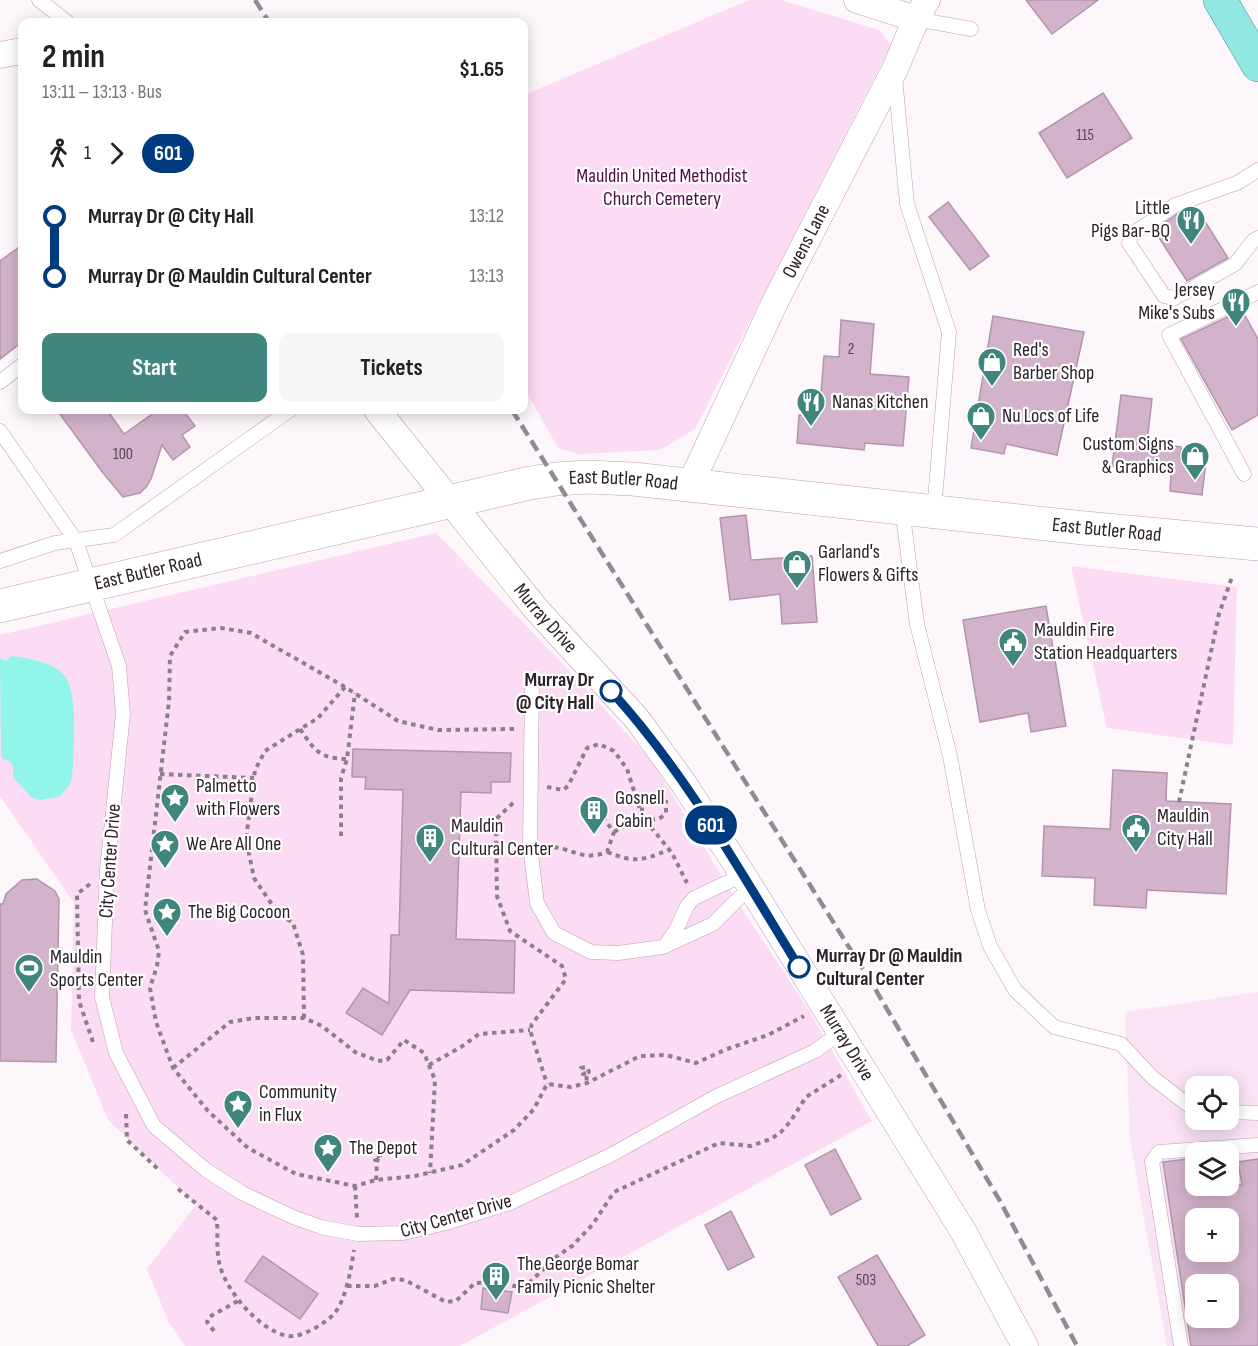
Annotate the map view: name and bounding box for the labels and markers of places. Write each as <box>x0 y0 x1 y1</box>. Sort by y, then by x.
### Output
place label: Little Pigs Bar-BQ <box>1091 196 1170 243</box>
restaurant icon: Little Pigs Bar-BQ <box>1175 204 1207 246</box>
place label: Jersey Mike's Subs <box>1138 278 1215 325</box>
restaurant icon: Jersey Mike's Subs <box>1220 286 1252 328</box>
place label: Red's Barber Shop <box>1013 338 1094 385</box>
shop icon: Red's Barber Shop <box>976 346 1008 388</box>
restaurant icon: Nanas Kitchen <box>795 386 827 428</box>
place label: Nanas Kitchen <box>832 390 928 414</box>
shop icon: Nu Locs of Life <box>965 400 997 442</box>
place label: Nu Locs of Life <box>1002 404 1099 428</box>
place label: Custom Signs & Graphics <box>1083 432 1174 479</box>
shop icon: Custom Signs & Graphics <box>1179 440 1211 482</box>
place label: Garland's Flowers & Gifts <box>818 540 918 587</box>
shop icon: Garland's Flowers & Gifts <box>781 548 813 590</box>
place label: Mauldin Fire Station Headquarters <box>1034 618 1177 665</box>
public building icon: Mauldin Fire Station Headquarters <box>997 626 1029 668</box>
place label: Murray Dr @ City Hall <box>516 668 594 715</box>
marker: Murray Dr @ City Hall <box>600 680 622 702</box>
place label: Palmetto with Flowers <box>196 774 280 821</box>
place icon: Palmetto with Flowers <box>159 782 191 824</box>
place label: Gosnell Cabin <box>615 786 665 833</box>
building icon: Gosnell Cabin <box>578 794 610 836</box>
place label: Mauldin City Hall <box>1157 804 1213 851</box>
public building icon: Mauldin City Hall <box>1120 812 1152 854</box>
place label: Mauldin Cultural Center <box>451 814 553 861</box>
building icon: Mauldin Cultural Center <box>414 822 446 864</box>
place icon: We Are All One <box>149 828 181 870</box>
place label: We Are All One <box>186 832 281 856</box>
place icon: The Big Cocoon <box>151 896 183 938</box>
place label: The Big Cocoon <box>188 900 290 924</box>
place label: Murray Dr @ Mauldin Cultural Center <box>816 944 962 991</box>
place label: Mauldin Sports Center <box>50 945 144 992</box>
sports icon: Mauldin Sports Center <box>13 952 45 994</box>
marker: Murray Dr @ Mauldin Cultural Center <box>788 956 810 978</box>
place label: Community in Flux <box>259 1080 337 1127</box>
place icon: Community in Flux <box>222 1088 254 1130</box>
place icon: The Depot <box>312 1132 344 1174</box>
place label: The Depot <box>349 1136 417 1160</box>
place label: The George Bomar Family Picnic Shelter <box>517 1252 655 1299</box>
building icon: The George Bomar Family Picnic Shelter <box>480 1260 512 1302</box>

